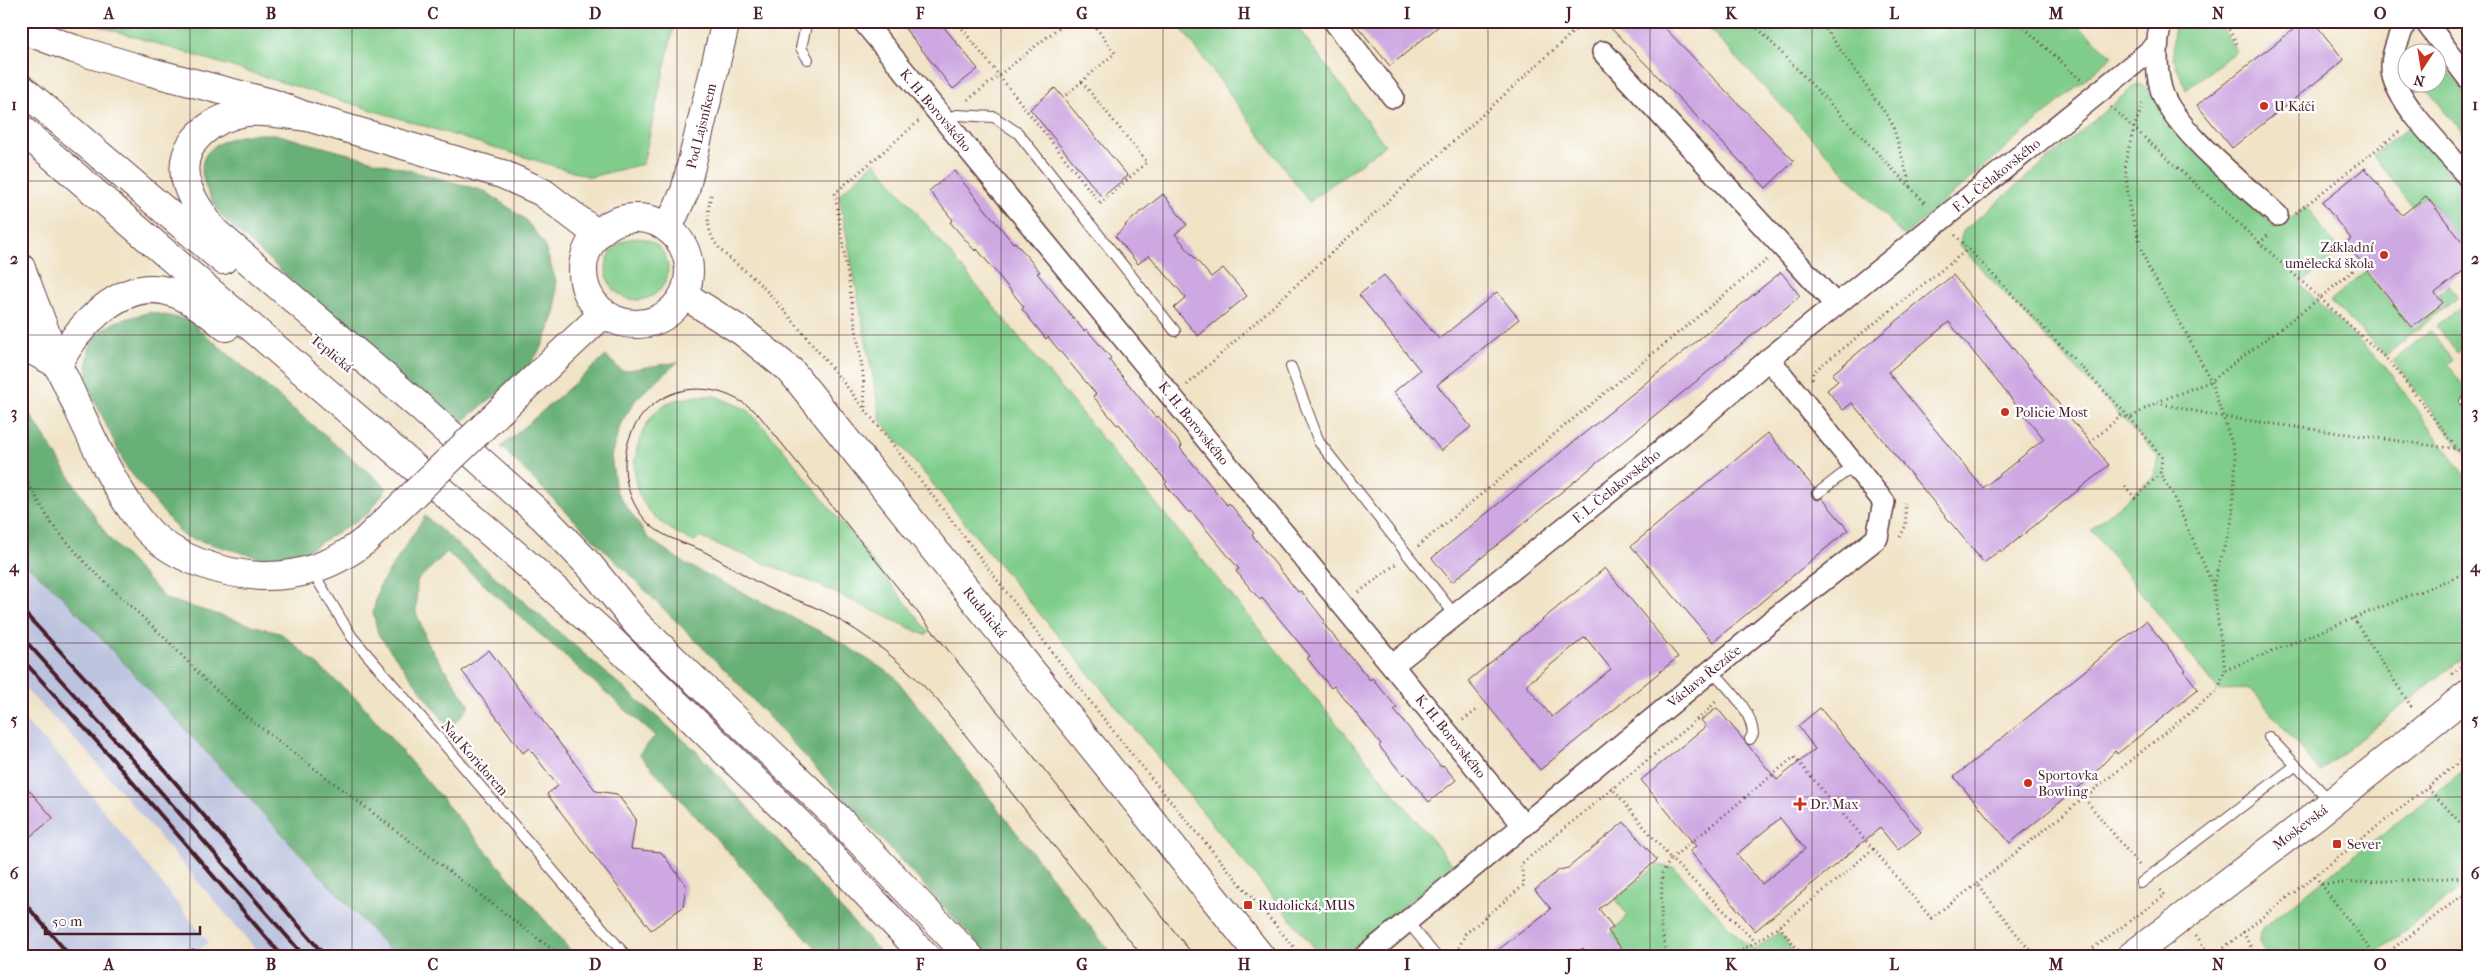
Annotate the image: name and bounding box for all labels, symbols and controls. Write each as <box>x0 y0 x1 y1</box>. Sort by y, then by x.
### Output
text: A <box>103 4 115 23</box>
text: B <box>266 4 276 23</box>
text: C <box>428 4 439 23</box>
text: D <box>589 4 601 23</box>
text: E <box>753 4 763 23</box>
text: F <box>915 4 925 23</box>
text: G <box>1076 4 1088 23</box>
text: H <box>1238 4 1251 23</box>
text: I <box>1404 4 1411 23</box>
text: J <box>1564 4 1572 24</box>
text: K <box>1725 4 1738 23</box>
text: L <box>1889 4 1899 23</box>
text: M <box>2048 4 2064 23</box>
text: N <box>2212 4 2225 23</box>
text: O <box>2374 4 2387 23</box>
north arrow <box>2396 42 2446 92</box>
street label: K. H. Borovského <box>896 65 975 155</box>
text: N <box>2412 71 2426 90</box>
street label: Pod Lajsníkem <box>683 81 720 171</box>
text: 1 <box>11 95 17 114</box>
text: 1 <box>2472 95 2478 114</box>
place label: U Káči <box>2274 98 2315 115</box>
marker: U Káči <box>2258 100 2270 112</box>
street label: F. L. Čelakovského <box>1948 134 2044 216</box>
place label: Základní umělecká škola <box>2284 239 2375 272</box>
text: 2 <box>10 249 18 268</box>
marker: Základní umělecká škola <box>2378 249 2390 261</box>
text: 2 <box>2471 249 2479 268</box>
street label: Teplická <box>307 331 357 376</box>
street label: K. H. Borovského <box>1155 378 1233 469</box>
text: 3 <box>11 403 17 423</box>
text: 3 <box>2472 403 2478 423</box>
place label: Policie Most <box>2015 404 2088 421</box>
marker: Policie Most <box>1999 406 2011 418</box>
street label: F. L. Čelakovského <box>1568 445 1664 527</box>
text: 4 <box>8 557 20 577</box>
text: 4 <box>2469 557 2481 577</box>
street label: Rudolická <box>959 584 1010 641</box>
street label: Václava Řezáče <box>1663 641 1745 712</box>
street label: K. H. Borovského <box>1412 691 1490 782</box>
text: 5 <box>11 710 18 729</box>
text: 5 <box>2472 710 2479 729</box>
street label: Nad Koridorem <box>438 718 512 799</box>
place label: Sportovka Bowling <box>2038 767 2099 800</box>
marker: Sportovka Bowling <box>2022 777 2034 789</box>
place label: Dr. Max <box>1810 796 1859 813</box>
marker: Dr. Max <box>1794 798 1806 810</box>
street label: Moskevská <box>2269 801 2332 854</box>
place label: Sever <box>2347 836 2381 853</box>
marker: Sever <box>2331 838 2343 850</box>
text: 6 <box>10 864 19 883</box>
text: 6 <box>2471 864 2480 883</box>
place label: Rudolická, MUS <box>1258 897 1355 914</box>
marker: Rudolická, MUS <box>1242 899 1254 911</box>
scale bar <box>45 903 200 935</box>
text: 50 m <box>52 912 83 930</box>
text: A <box>103 955 115 974</box>
text: B <box>266 955 276 974</box>
text: C <box>428 955 439 974</box>
text: D <box>589 955 601 974</box>
text: E <box>753 955 763 974</box>
text: F <box>915 955 925 974</box>
text: G <box>1076 955 1088 974</box>
text: H <box>1238 955 1251 974</box>
text: I <box>1404 955 1411 974</box>
text: J <box>1564 955 1572 975</box>
text: K <box>1725 955 1738 974</box>
text: L <box>1889 955 1899 974</box>
text: M <box>2048 955 2064 974</box>
text: N <box>2212 955 2225 974</box>
text: O <box>2374 955 2387 974</box>

